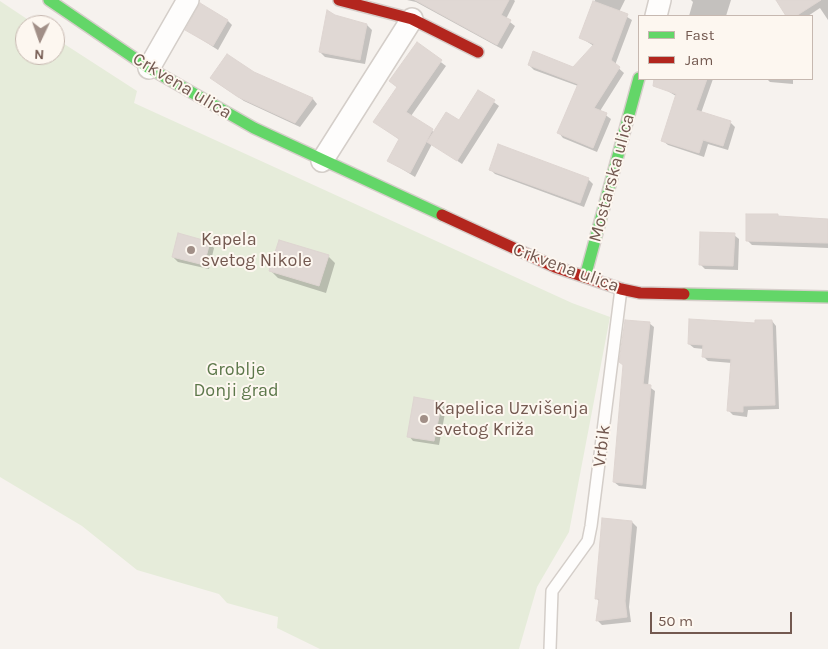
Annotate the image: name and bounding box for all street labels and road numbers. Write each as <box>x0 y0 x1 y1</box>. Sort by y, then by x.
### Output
street label: Crkvena ulica <box>129 48 235 124</box>
street label: Mostarska ulica <box>584 111 640 245</box>
street label: Crkvena ulica <box>510 239 622 297</box>
street label: Vrbik <box>589 424 615 468</box>

